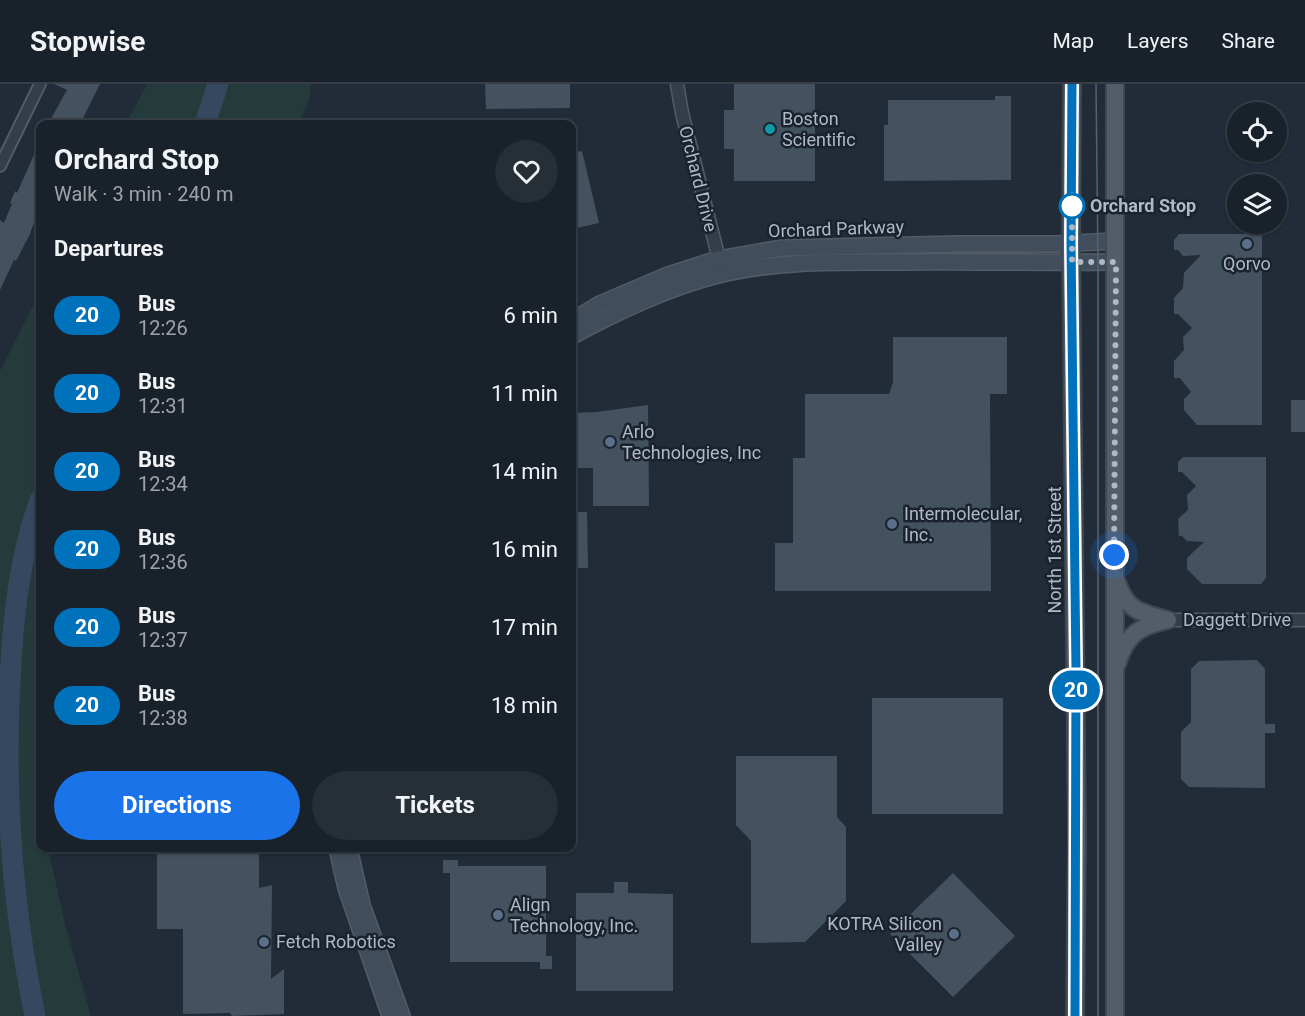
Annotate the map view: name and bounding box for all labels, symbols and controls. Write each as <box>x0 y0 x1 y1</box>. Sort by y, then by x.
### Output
text: Stopwise <box>30 25 145 58</box>
text: Map <box>1052 29 1094 53</box>
text: Layers <box>1127 29 1188 53</box>
text: Share <box>1221 29 1275 53</box>
map controls <box>1227 102 1287 234</box>
button: locate <box>1227 102 1287 162</box>
place label: Boston Scientific <box>782 108 856 150</box>
marker: Boston Scientific <box>763 122 777 136</box>
street label: Orchard Drive <box>675 124 722 234</box>
button: heart <box>495 140 558 203</box>
text: Orchard Stop <box>54 143 219 176</box>
button: layers <box>1227 174 1287 234</box>
text: Walk · 3 min · 240 m <box>54 182 233 206</box>
marker: Orchard Stop <box>1059 193 1085 219</box>
place label: Orchard Stop <box>1090 195 1196 216</box>
street label: Orchard Parkway <box>768 216 905 241</box>
text: Departures <box>54 236 164 261</box>
marker: Qorvo <box>1240 237 1254 251</box>
place label: Qorvo <box>1223 253 1271 274</box>
text: Bus <box>138 291 176 316</box>
text: 20 <box>75 303 99 327</box>
text: 6 min <box>503 303 558 328</box>
text: 12:26 <box>138 316 188 340</box>
text: Bus <box>138 369 176 394</box>
text: 20 <box>75 381 99 405</box>
text: 11 min <box>491 381 558 406</box>
text: 12:31 <box>138 394 188 418</box>
place label: Arlo Technologies, Inc <box>622 421 761 463</box>
marker: Arlo Technologies, Inc <box>603 435 617 449</box>
text: Bus <box>138 447 176 472</box>
text: 20 <box>75 459 99 483</box>
text: 14 min <box>491 459 558 484</box>
text: 12:34 <box>138 472 188 496</box>
street label: North 1st Street <box>1044 486 1065 614</box>
place label: Intermolecular, Inc. <box>904 503 1022 545</box>
marker: Intermolecular, Inc. <box>885 517 899 531</box>
text: Bus <box>138 525 176 550</box>
text: 20 <box>75 537 99 561</box>
text: 16 min <box>491 537 558 562</box>
your location <box>1099 540 1129 570</box>
text: 12:36 <box>138 550 188 574</box>
text: Bus <box>138 603 176 628</box>
street label: Daggett Drive <box>1183 609 1291 630</box>
text: 20 <box>75 615 99 639</box>
text: 17 min <box>491 615 558 640</box>
text: 12:37 <box>138 628 188 652</box>
line badge: 20 <box>1049 670 1103 710</box>
text: 20 <box>1064 678 1088 702</box>
text: Bus <box>138 681 176 706</box>
text: 20 <box>75 693 99 717</box>
text: 18 min <box>491 693 558 718</box>
text: 12:38 <box>138 706 188 730</box>
button: Directions <box>54 771 300 840</box>
button: Tickets <box>312 771 558 840</box>
place label: Align Technology, Inc. <box>510 894 638 936</box>
marker: Align Technology, Inc. <box>491 908 505 922</box>
place label: KOTRA Silicon Valley <box>827 913 942 955</box>
marker: KOTRA Silicon Valley <box>947 927 961 941</box>
place label: Fetch Robotics <box>276 931 396 952</box>
marker: Fetch Robotics <box>257 935 271 949</box>

